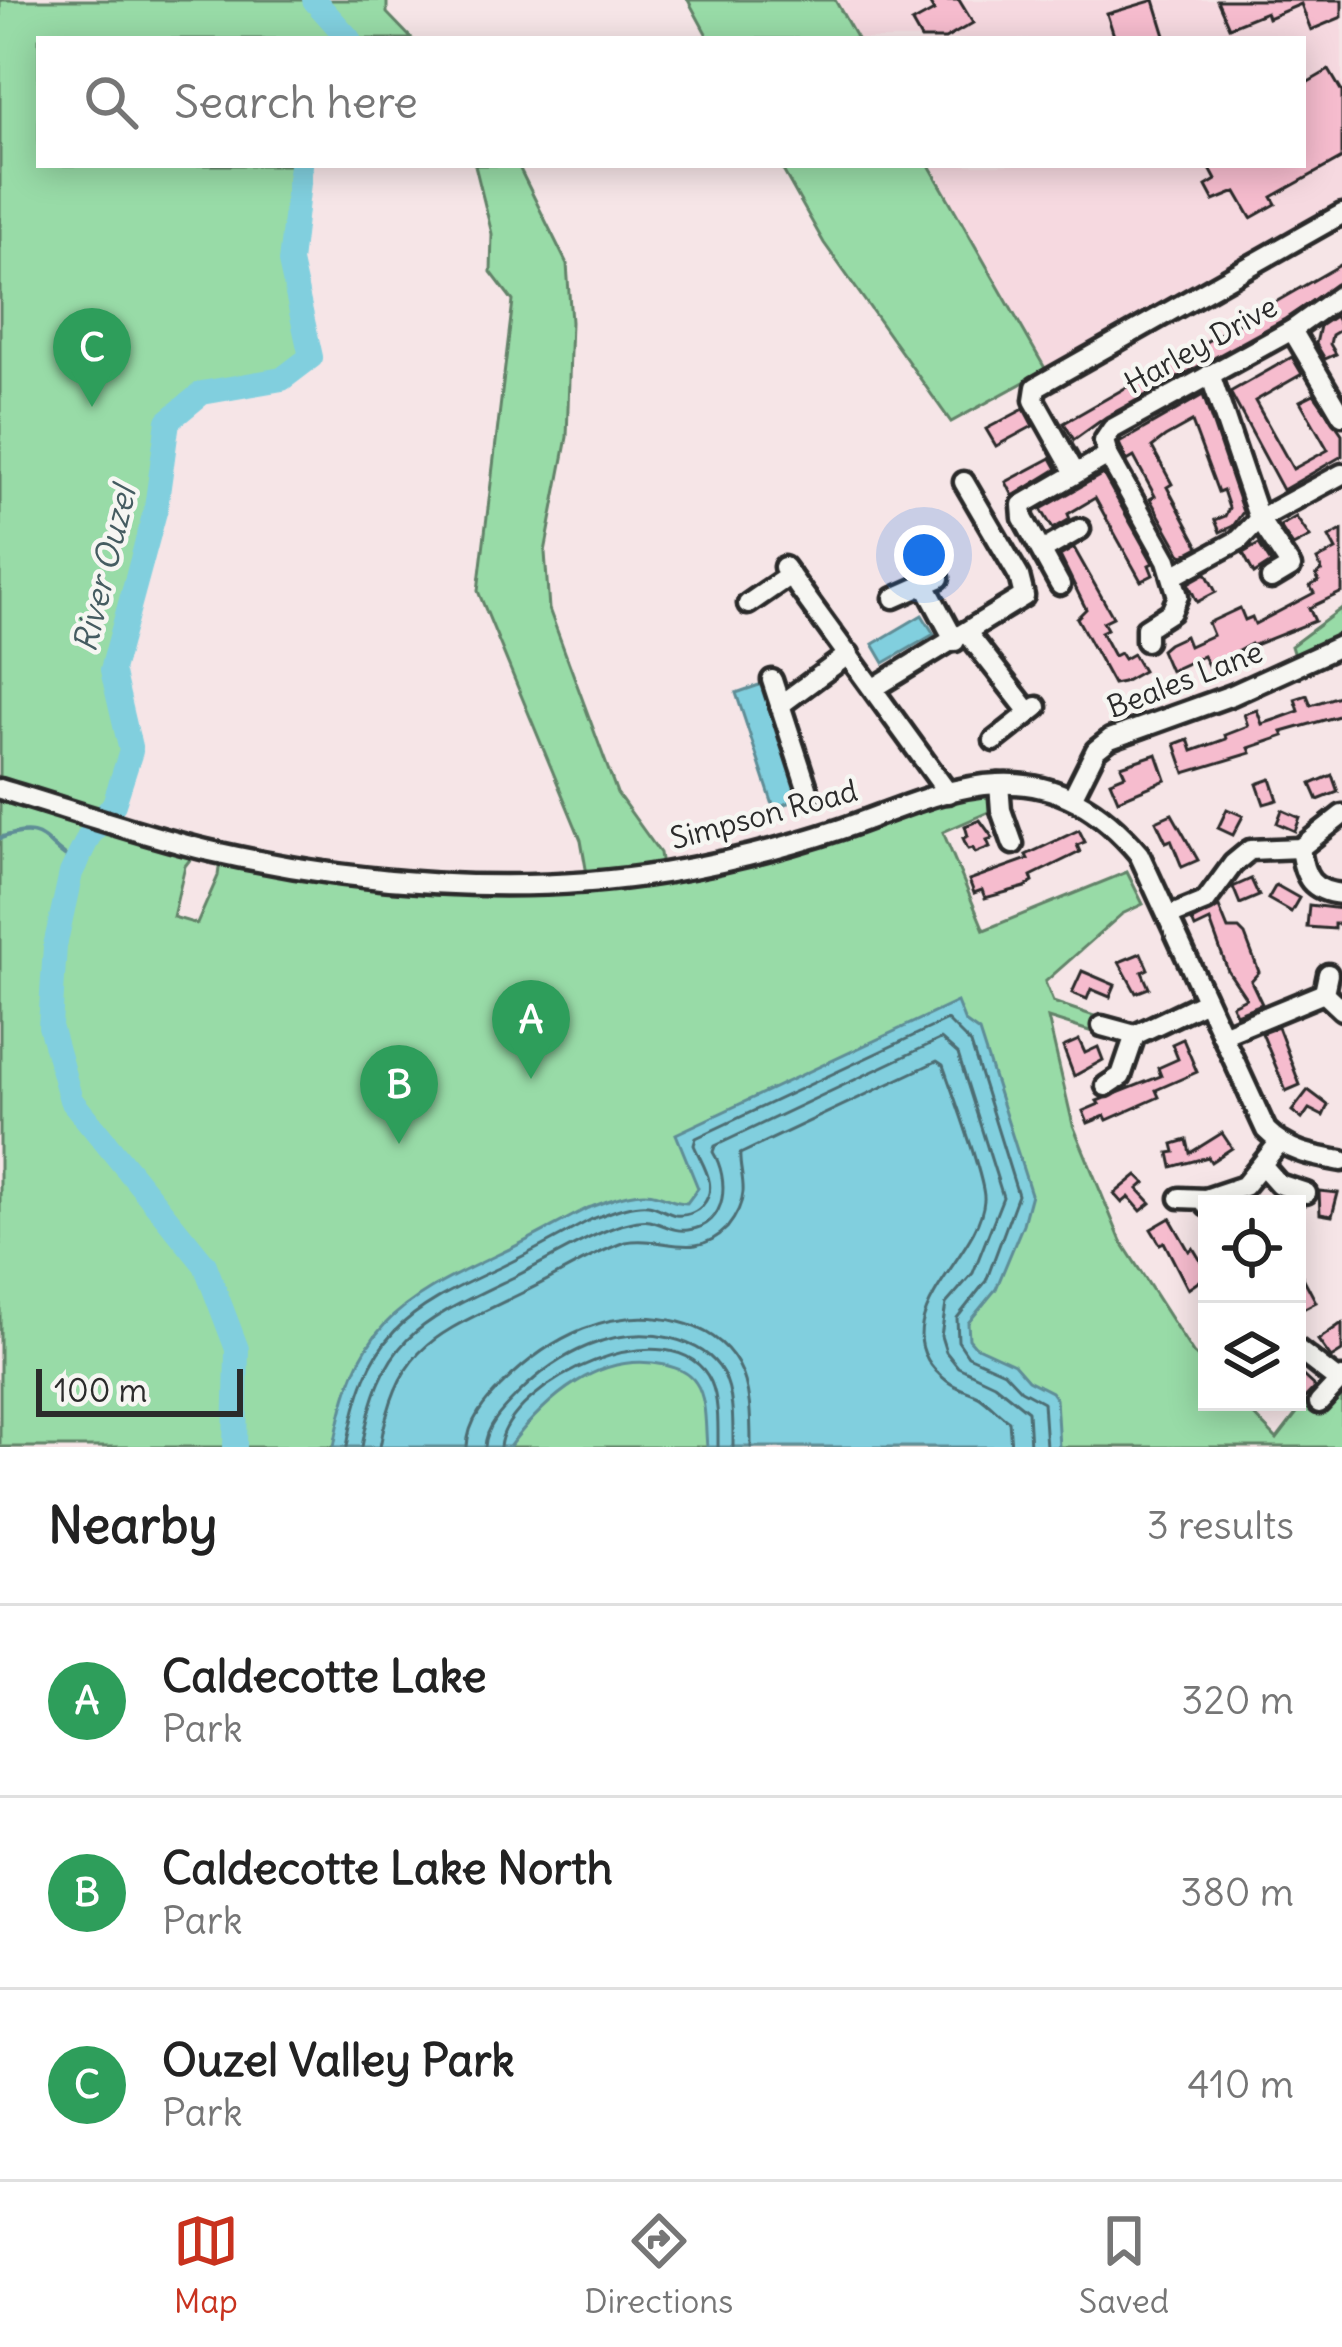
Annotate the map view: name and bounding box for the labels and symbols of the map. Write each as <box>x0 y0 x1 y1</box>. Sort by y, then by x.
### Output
street label: Harley Drive <box>1117 287 1284 402</box>
pin: C <box>53 308 131 407</box>
water label: River Ouzel <box>63 478 146 656</box>
your location <box>894 525 954 585</box>
street label: Beales Lane <box>1102 632 1268 726</box>
street label: Simpson Road <box>666 771 861 857</box>
pin: A <box>492 980 570 1079</box>
pin: B <box>360 1045 438 1144</box>
scale bar <box>36 1363 243 1416</box>

